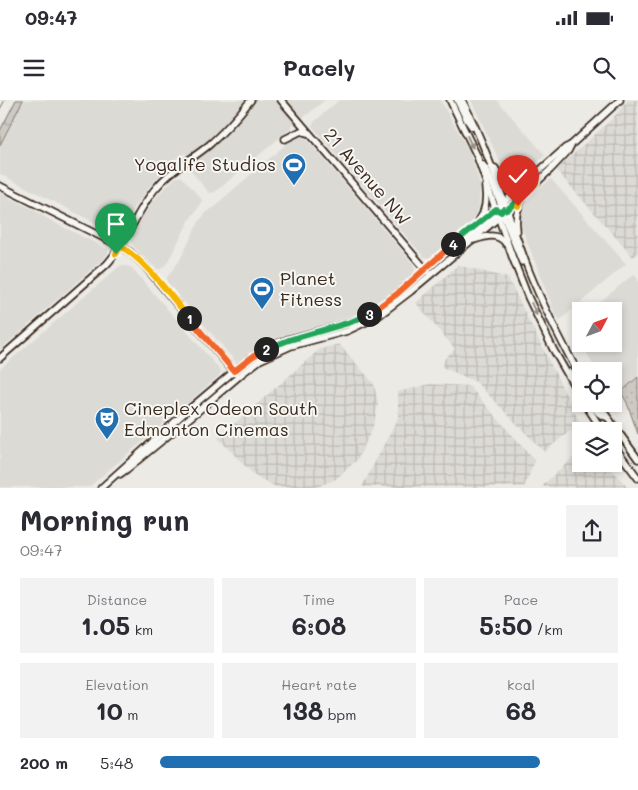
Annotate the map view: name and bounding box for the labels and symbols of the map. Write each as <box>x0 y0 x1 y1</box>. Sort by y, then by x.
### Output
street label: 21 Avenue NW <box>319 123 416 230</box>
one-way arrow <box>466 135 474 149</box>
place label: Yogalife Studios <box>134 152 276 176</box>
sports icon: Yogalife Studios <box>281 152 307 186</box>
pin <box>497 155 539 206</box>
pin <box>95 203 137 254</box>
pin: 4 <box>440 232 466 256</box>
place label: Planet Fitness <box>280 266 342 311</box>
sports icon: Planet Fitness <box>249 276 275 310</box>
pin: 3 <box>356 302 382 326</box>
one-way arrow <box>530 302 538 316</box>
north arrow <box>572 302 622 352</box>
pin: 1 <box>176 306 202 330</box>
pin: 2 <box>254 336 278 362</box>
place label: Cineplex Odeon South Edmonton Cinemas <box>124 396 317 441</box>
theatre icon: Cineplex Odeon South Edmonton Cinemas <box>94 406 120 440</box>

